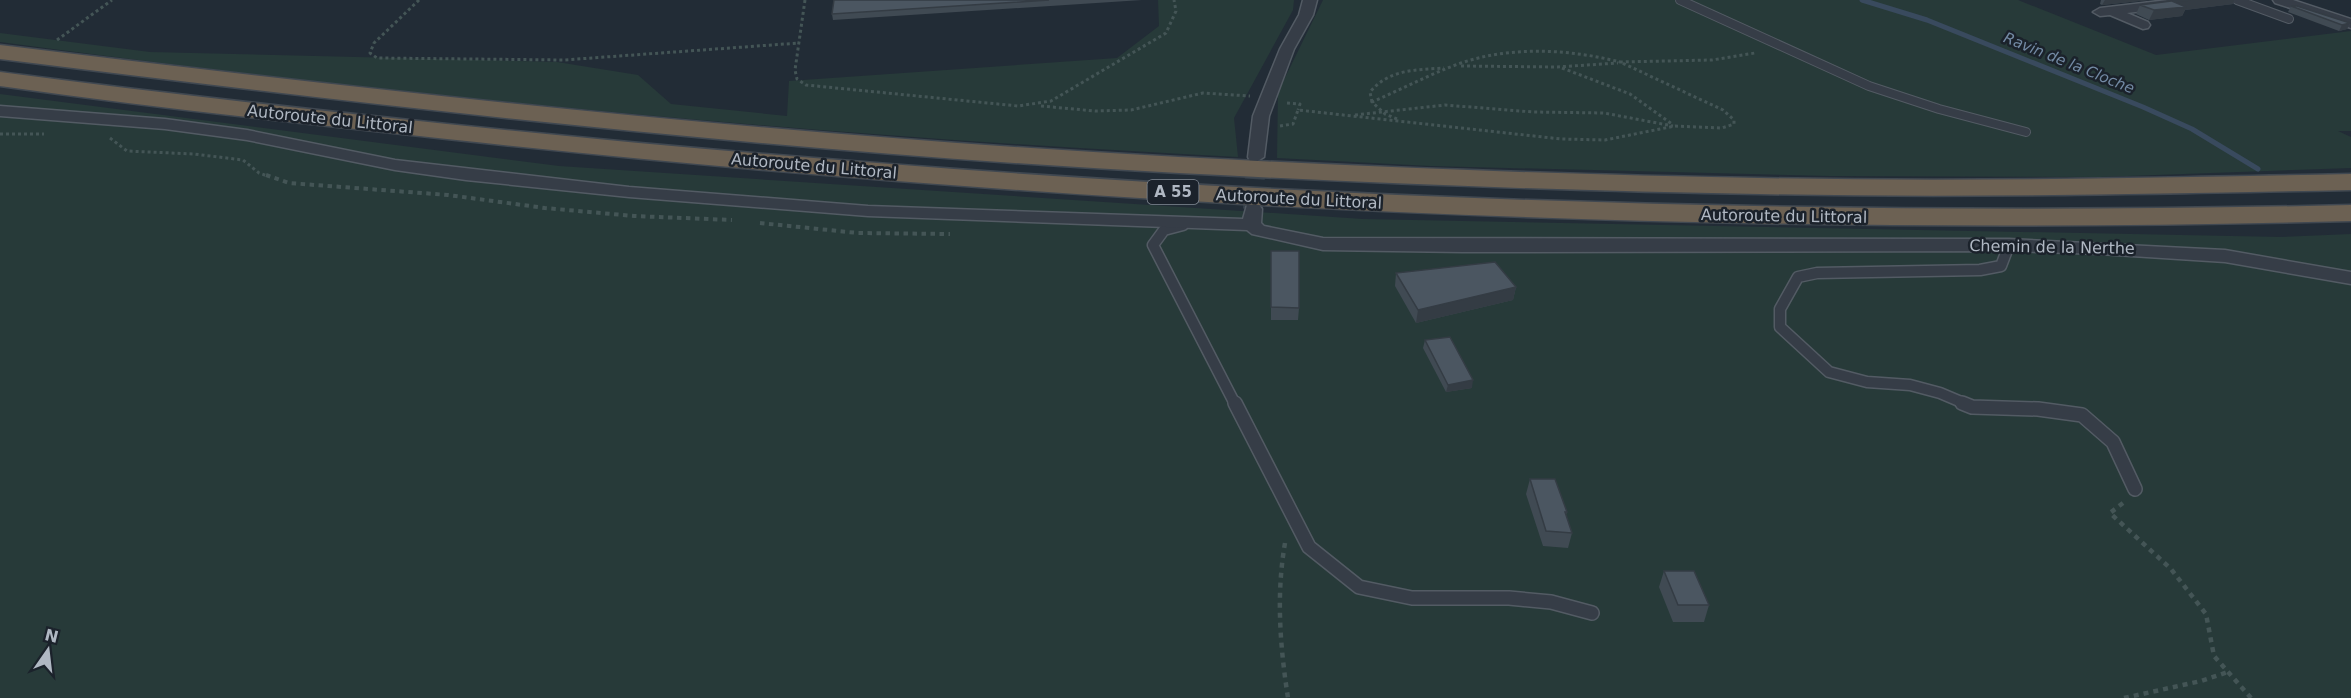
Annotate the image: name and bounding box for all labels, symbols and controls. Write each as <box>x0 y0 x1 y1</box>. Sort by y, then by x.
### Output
water label: Ravin de la Cloche <box>2001 29 2137 97</box>
street label: Autoroute du Littoral <box>246 101 414 137</box>
street label: Autoroute du Littoral <box>730 149 898 183</box>
road number: A 55 <box>1148 180 1198 204</box>
street label: Autoroute du Littoral <box>1215 185 1383 213</box>
street label: Autoroute du Littoral <box>1701 205 1867 227</box>
street label: Chemin de la Nerthe <box>1969 236 2135 258</box>
north arrow <box>18 620 78 680</box>
text: N <box>43 625 60 647</box>

